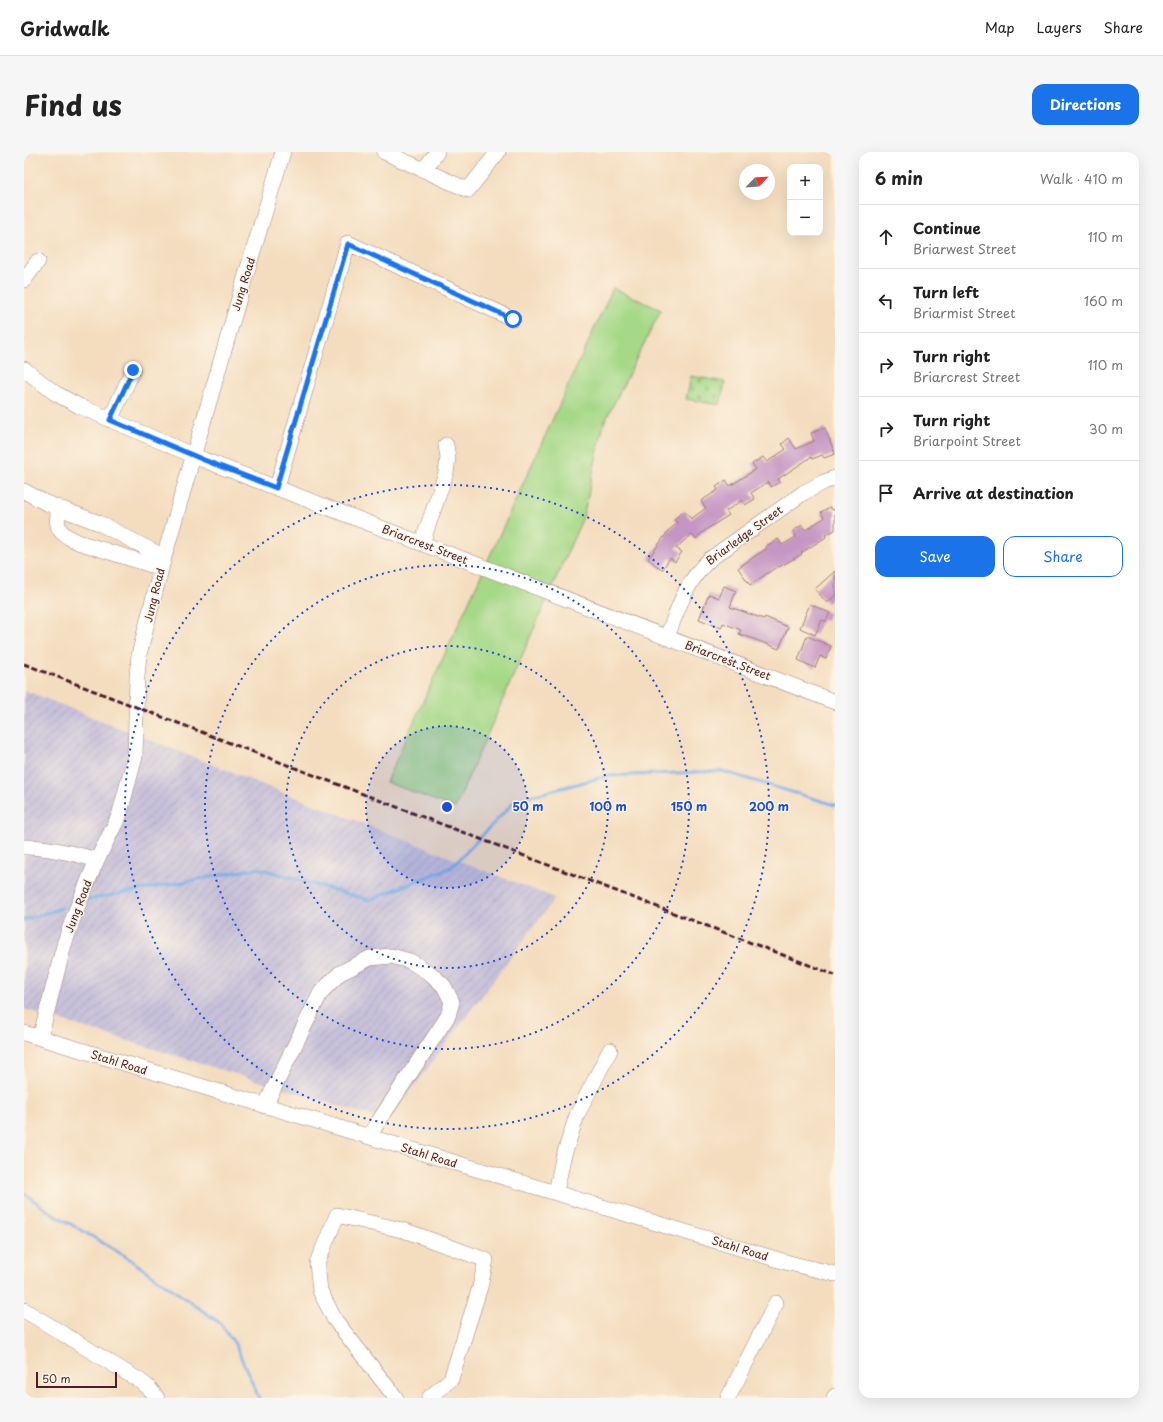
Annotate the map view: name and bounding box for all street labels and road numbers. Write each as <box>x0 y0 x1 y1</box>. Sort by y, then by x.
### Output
street label: Jung Road <box>227 255 259 313</box>
street label: Briarledge Street <box>702 501 786 569</box>
street label: Briarcrest Street <box>380 520 471 568</box>
street label: Jung Road <box>139 566 169 624</box>
street label: Briarcrest Street <box>683 636 774 684</box>
street label: Jung Road <box>60 877 96 935</box>
street label: Stahl Road <box>89 1045 149 1079</box>
street label: Stahl Road <box>399 1138 459 1172</box>
street label: Stahl Road <box>710 1231 770 1265</box>

